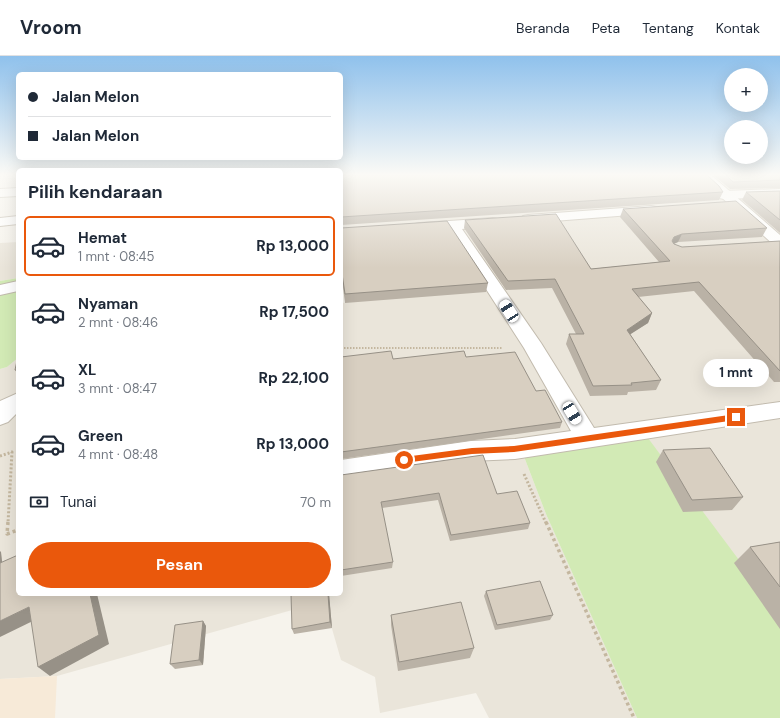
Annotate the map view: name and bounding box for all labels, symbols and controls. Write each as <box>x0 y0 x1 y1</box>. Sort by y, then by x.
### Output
text: Vroom <box>20 15 82 40</box>
text: Beranda <box>516 19 570 37</box>
text: Peta <box>592 19 620 37</box>
text: Tentang <box>642 19 694 37</box>
text: Kontak <box>716 19 760 37</box>
map controls <box>724 68 768 164</box>
button: + <box>724 68 768 112</box>
text: Jalan Melon <box>52 87 139 107</box>
button: − <box>724 120 768 164</box>
text: Jalan Melon <box>52 126 139 146</box>
text: Pilih kendaraan <box>28 180 163 204</box>
icon: car <box>30 228 66 264</box>
text: Hemat <box>78 228 127 248</box>
text: Rp 13,000 <box>256 236 329 256</box>
text: 1 mnt · 08:45 <box>78 248 154 265</box>
icon: car <box>30 294 66 330</box>
text: Nyaman <box>78 294 138 314</box>
car <box>497 298 521 324</box>
text: Rp 17,500 <box>259 302 329 322</box>
text: 2 mnt · 08:46 <box>78 314 158 331</box>
callout: 1 mnt <box>703 359 769 387</box>
icon: car <box>30 360 66 396</box>
text: XL <box>78 360 96 380</box>
text: 1 mnt <box>719 364 753 381</box>
text: Rp 22,100 <box>259 368 329 388</box>
text: 3 mnt · 08:47 <box>78 380 157 397</box>
car <box>561 400 583 426</box>
route end <box>727 408 745 426</box>
icon: car <box>30 426 66 462</box>
text: Green <box>78 426 123 446</box>
text: Rp 13,000 <box>256 434 329 454</box>
text: 4 mnt · 08:48 <box>78 446 158 463</box>
route start <box>395 451 413 469</box>
icon: cash <box>28 491 50 513</box>
text: Tunai <box>60 492 97 512</box>
text: 70 m <box>300 494 331 511</box>
button: Pesan <box>28 542 331 588</box>

